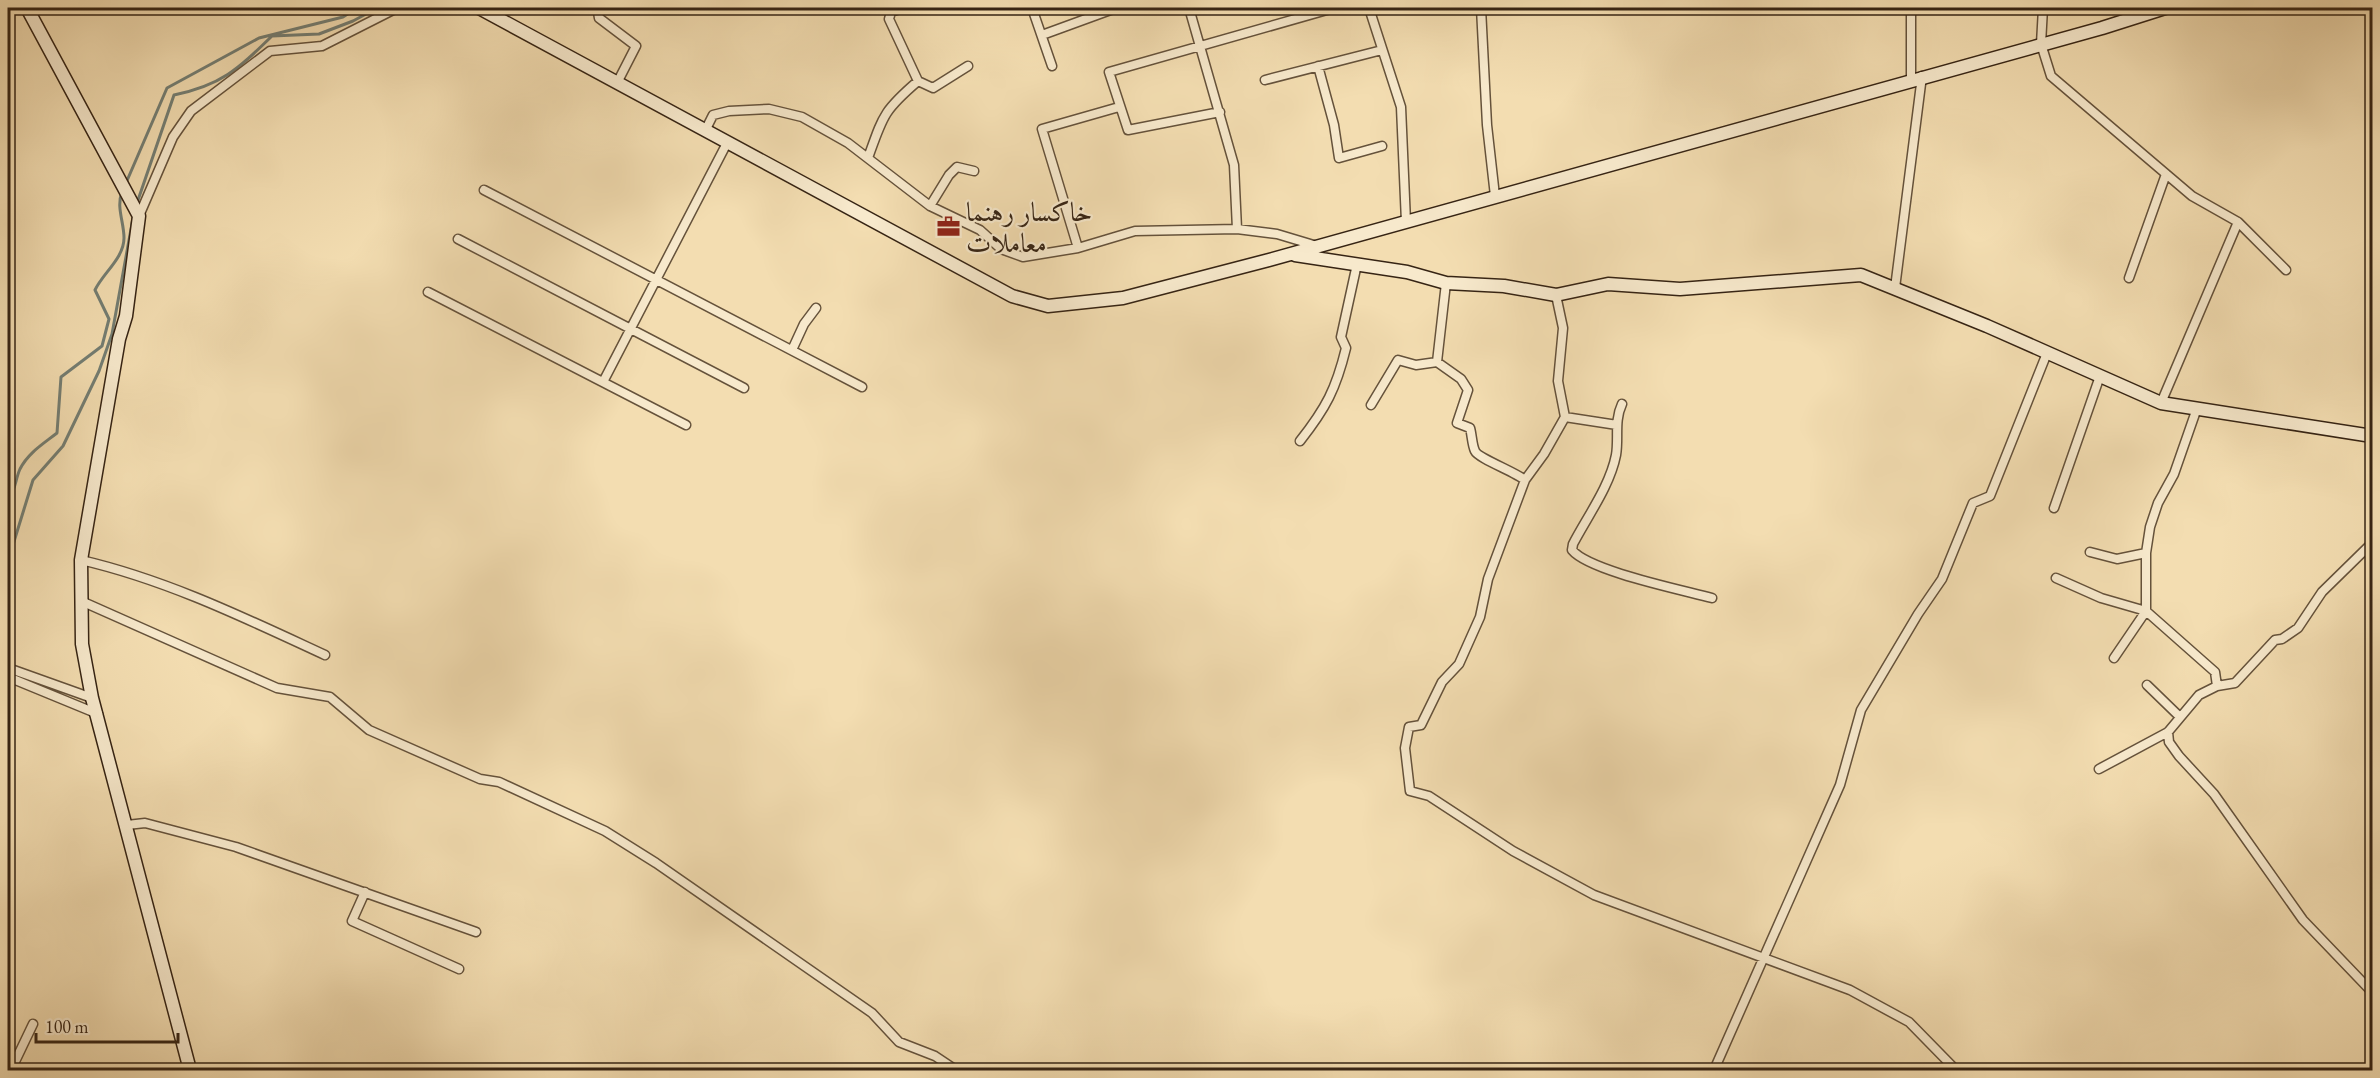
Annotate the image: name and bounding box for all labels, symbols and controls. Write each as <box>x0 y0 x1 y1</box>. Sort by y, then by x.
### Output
place label: خاکسار رهنما معاملات <box>966 194 1092 260</box>
office icon: خاکسار رهنما معاملات <box>935 214 961 240</box>
scale bar <box>36 1006 178 1044</box>
text: 100 m <box>45 1015 89 1038</box>

